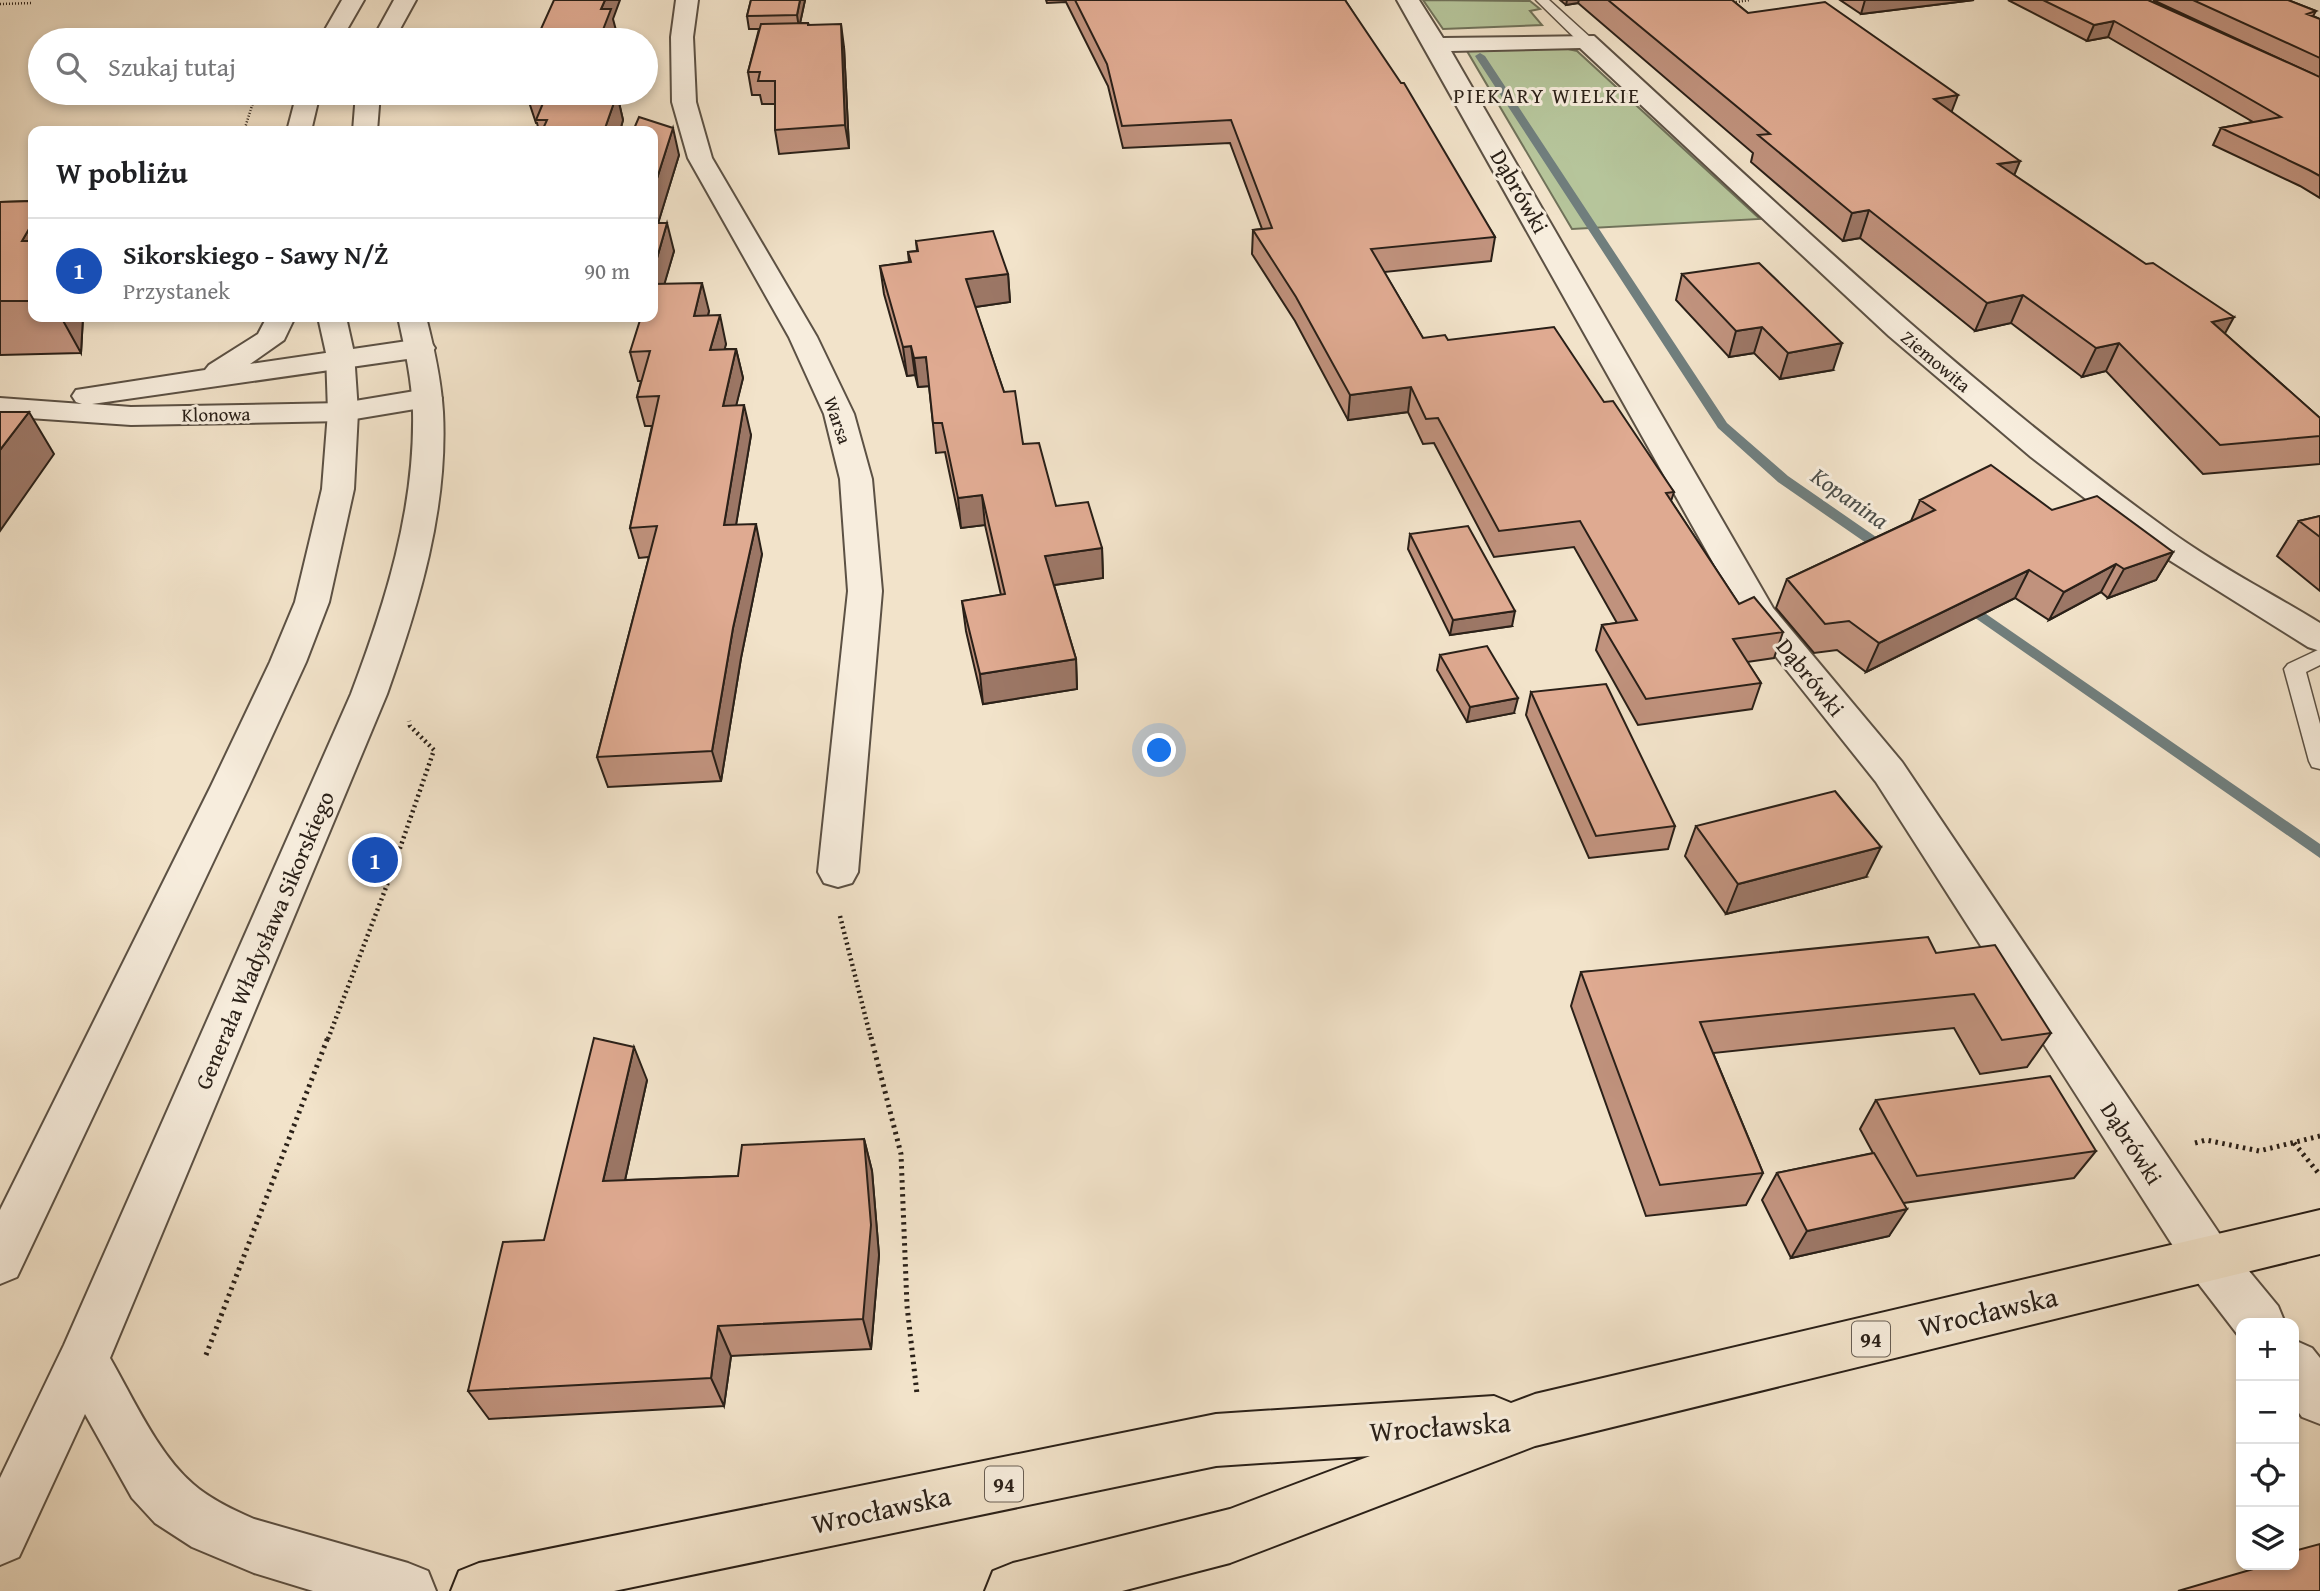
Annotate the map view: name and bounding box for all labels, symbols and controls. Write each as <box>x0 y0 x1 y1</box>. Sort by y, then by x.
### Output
search box <box>28 28 658 105</box>
text: Szukaj tutaj <box>108 47 236 86</box>
icon: search <box>52 48 90 86</box>
district label: PIEKARY WIELKIE <box>1453 80 1641 111</box>
street label: Dąbrówki <box>1483 143 1557 239</box>
text: W pobliżu <box>56 150 188 194</box>
text: Sikorskiego - Sawy N/Ż <box>123 235 388 274</box>
text: 1 <box>73 254 85 287</box>
text: 90 m <box>584 254 630 287</box>
text: Przystanek <box>123 274 230 307</box>
street label: Ziemowita <box>1895 323 1977 399</box>
street label: Warsa <box>817 392 859 448</box>
street label: Klonowa <box>181 399 251 429</box>
water label: Kopanina <box>1803 458 1896 537</box>
street label: Dąbrówki <box>1769 631 1853 723</box>
your location <box>1142 733 1176 767</box>
street label: Generała Władysława Sikorskiego <box>186 786 342 1094</box>
pin: 1 <box>352 834 398 886</box>
street label: Dąbrówki <box>2093 1095 2171 1191</box>
street label: Wrocławska <box>1915 1275 2062 1347</box>
map controls <box>2236 1318 2299 1570</box>
button: + <box>2236 1318 2299 1381</box>
road number: 94 <box>1852 1322 1890 1356</box>
button: − <box>2236 1381 2299 1444</box>
street label: Wrocławska <box>1368 1401 1513 1451</box>
button: locate <box>2236 1444 2299 1507</box>
road number: 94 <box>985 1466 1023 1502</box>
street label: Wrocławska <box>808 1474 955 1544</box>
button: layers <box>2236 1507 2299 1570</box>

